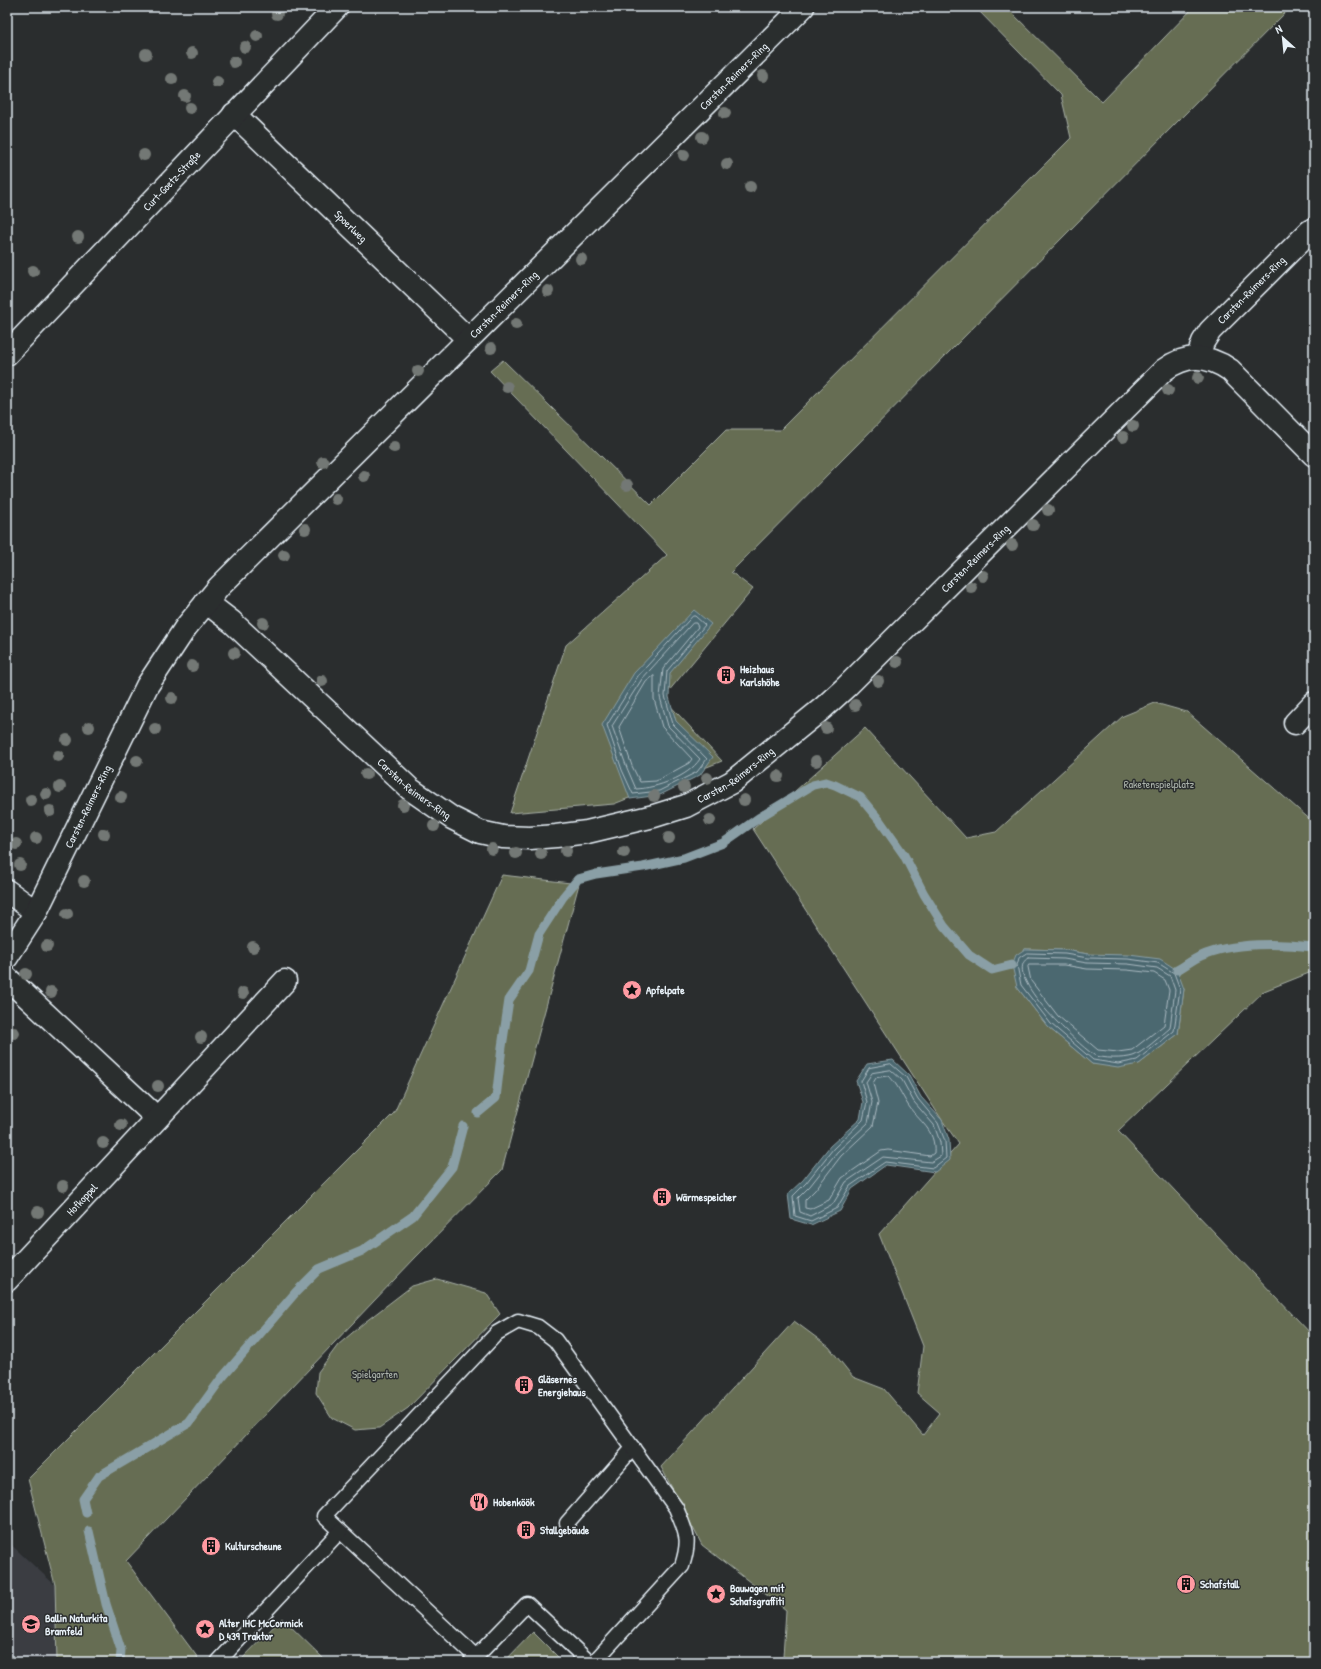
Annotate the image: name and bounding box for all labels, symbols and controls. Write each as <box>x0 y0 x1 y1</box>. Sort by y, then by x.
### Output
north arrow <box>1263 18 1303 58</box>
text: N <box>1273 21 1284 37</box>
street label: Carsten-Reimers-Ring <box>696 39 771 113</box>
street label: Curt-Goetz-Straße <box>140 147 204 214</box>
street label: Spoerlweg <box>331 207 370 245</box>
street label: Carsten-Reimers-Ring <box>1214 253 1288 327</box>
street label: Carsten-Reimers-Ring <box>467 267 541 341</box>
street label: Carsten-Reimers-Ring <box>938 521 1012 595</box>
place label: Heizhaus Karlshöhe <box>740 662 780 689</box>
building icon: Heizhaus Karlshöhe <box>715 664 737 686</box>
street label: Carsten-Reimers-Ring <box>694 744 777 806</box>
street label: Carsten-Reimers-Ring <box>374 755 454 822</box>
street label: Carsten-Reimers-Ring <box>62 763 114 850</box>
park label: Raketenspielplatz <box>1124 777 1195 791</box>
place icon: Apfelpate <box>621 979 643 1001</box>
place label: Apfelpate <box>646 983 685 998</box>
street label: Hofkoppel <box>63 1180 100 1219</box>
building icon: Wärmespeicher <box>651 1186 673 1208</box>
place label: Wärmespeicher <box>676 1190 737 1205</box>
park label: Spielgarten <box>352 1367 398 1381</box>
place label: Gläsernes Energiehaus <box>538 1372 587 1400</box>
building icon: Gläsernes Energiehaus <box>513 1374 535 1396</box>
restaurant icon: Hobenköök <box>468 1491 490 1513</box>
place label: Hobenköök <box>493 1495 535 1509</box>
building icon: Stallgebäude <box>515 1519 537 1541</box>
place label: Stallgebäude <box>540 1523 590 1538</box>
building icon: Kulturscheune <box>200 1535 222 1557</box>
place label: Kulturscheune <box>225 1539 282 1553</box>
building icon: Schafstall <box>1175 1573 1197 1595</box>
place label: Schafstall <box>1200 1577 1241 1591</box>
place label: Bauwagen mit Schafsgraffiti <box>730 1581 785 1609</box>
place icon: Bauwagen mit Schafsgraffiti <box>705 1583 727 1605</box>
place label: Ballin Naturkita Bramfeld <box>45 1611 108 1638</box>
school or university icon: Ballin Naturkita Bramfeld <box>20 1613 42 1635</box>
place label: Alter IHC McCormick D 439 Traktor <box>219 1616 303 1643</box>
place icon: Alter IHC McCormick D 439 Traktor <box>194 1618 216 1640</box>

